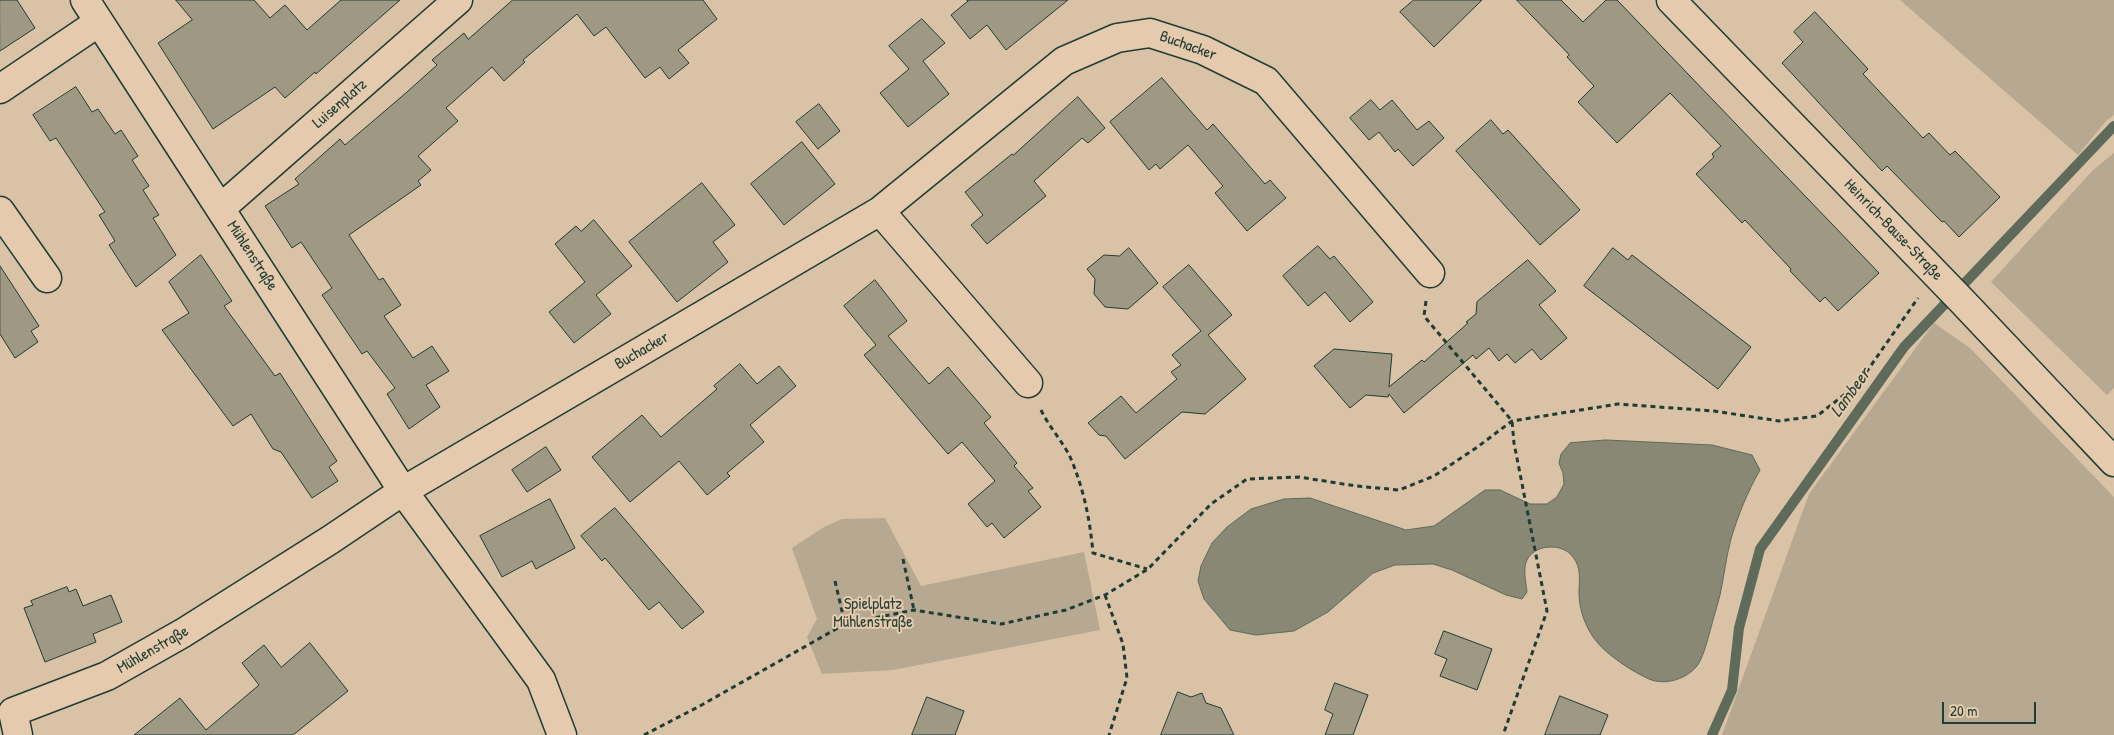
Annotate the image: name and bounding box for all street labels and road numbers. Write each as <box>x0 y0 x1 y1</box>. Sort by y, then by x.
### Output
street label: Buchacker <box>1157 27 1219 65</box>
street label: Luisenplatz <box>309 75 371 133</box>
street label: Heinrich-Bause-Straße <box>1840 175 1946 285</box>
street label: Mühlenstraße <box>222 217 282 295</box>
street label: Buchacker <box>612 328 672 374</box>
street label: Mühlenstraße <box>114 622 192 678</box>

